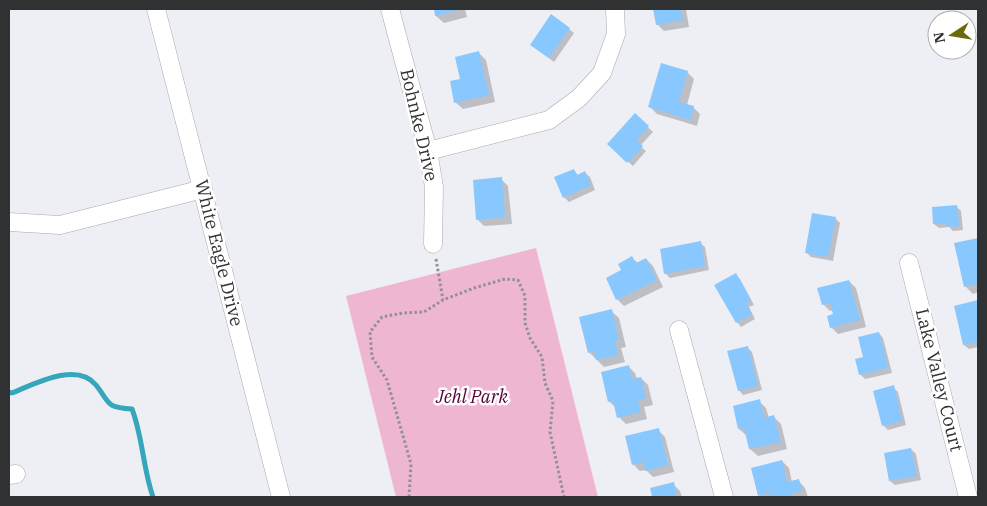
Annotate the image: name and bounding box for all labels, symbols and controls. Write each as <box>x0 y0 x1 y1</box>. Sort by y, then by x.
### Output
north arrow <box>927 10 977 60</box>
text: N <box>929 30 949 45</box>
street label: Bohnke Drive <box>395 67 444 183</box>
street label: White Eagle Drive <box>190 177 249 329</box>
street label: Lake Valley Court <box>911 306 968 454</box>
park label: Jehl Park <box>435 385 509 408</box>

